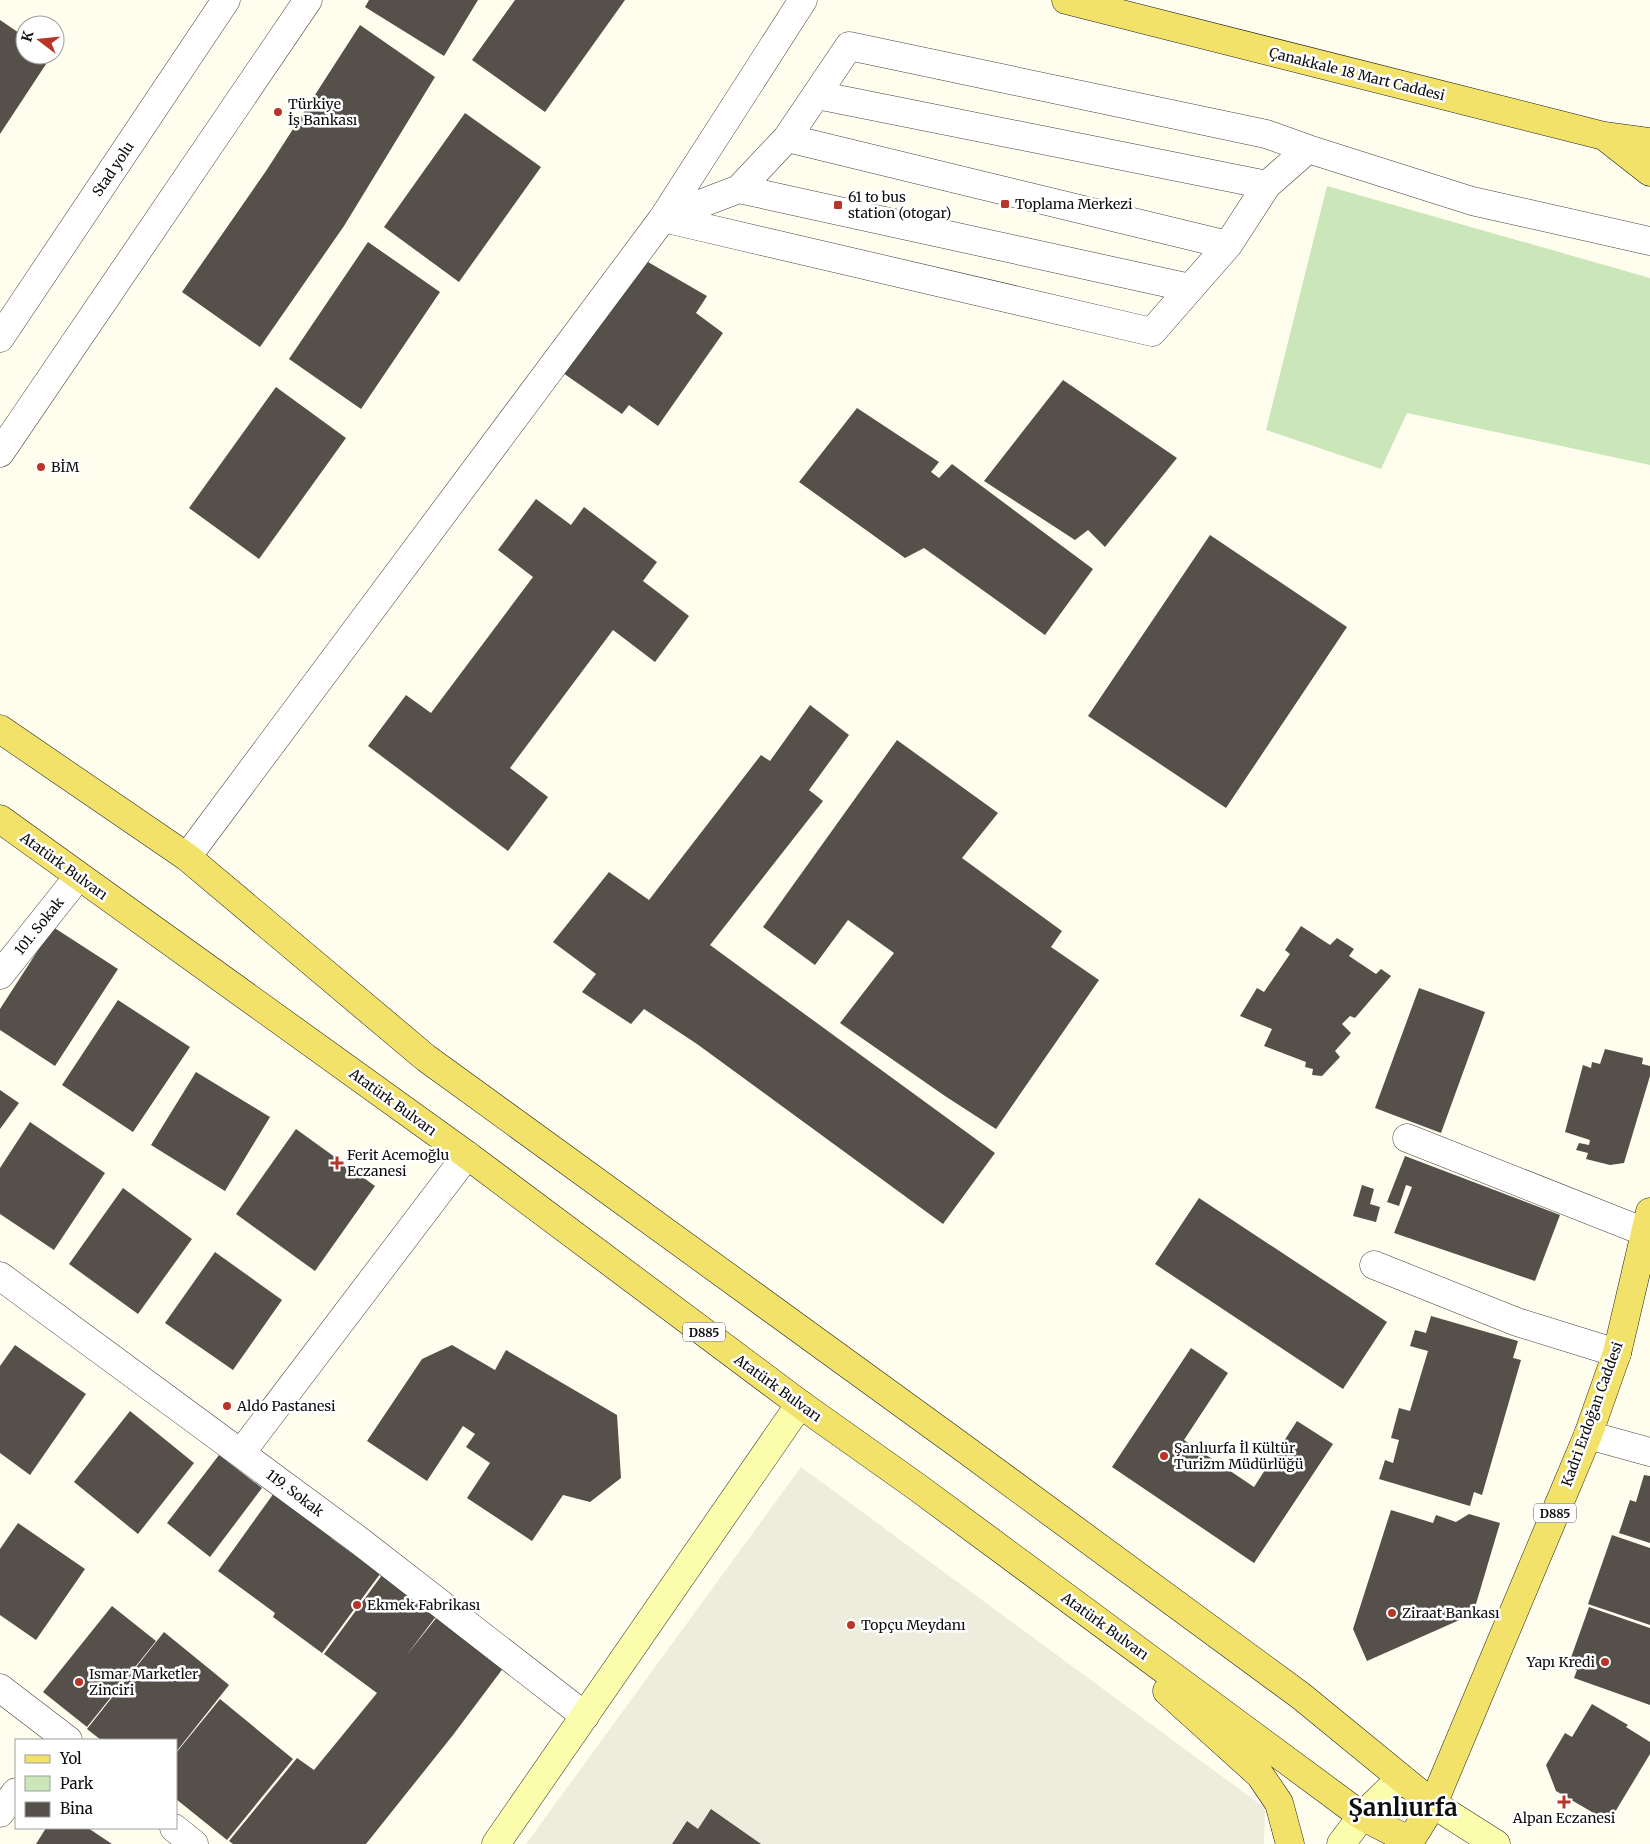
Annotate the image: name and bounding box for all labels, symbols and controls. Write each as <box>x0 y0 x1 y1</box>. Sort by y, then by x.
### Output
north arrow <box>15 15 65 65</box>
text: K <box>17 28 38 44</box>
street label: Çanakkale 18 Mart Caddesi <box>1267 43 1447 105</box>
place label: Türkiye İş Bankası <box>288 95 358 129</box>
marker: Türkiye İş Bankası <box>272 106 284 118</box>
street label: Stad yolu <box>88 138 138 200</box>
place label: 61 to bus station (otogar) <box>848 188 951 222</box>
place label: Toplama Merkezi <box>1015 195 1133 213</box>
marker: Toplama Merkezi <box>999 198 1011 210</box>
marker: 61 to bus station (otogar) <box>832 199 844 211</box>
place label: BİM <box>51 458 79 476</box>
marker: BİM <box>35 461 47 473</box>
street label: Atatürk Bulvarı <box>16 828 111 904</box>
street label: 101. Sokak <box>10 893 68 959</box>
street label: Atatürk Bulvarı <box>345 1064 440 1140</box>
place label: Ferit Acemoğlu Eczanesi <box>347 1146 449 1180</box>
marker: Ferit Acemoğlu Eczanesi <box>331 1157 343 1169</box>
road number: D885 <box>683 1322 725 1341</box>
street label: Kadri Erdoğan Caddesi <box>1557 1339 1627 1489</box>
street label: Atatürk Bulvarı <box>730 1350 825 1426</box>
place label: Aldo Pastanesi <box>236 1397 336 1415</box>
marker: Aldo Pastanesi <box>221 1400 233 1412</box>
place label: Şanlıurfa İl Kültür Turizm Müdürlüğü <box>1174 1439 1304 1473</box>
marker: Şanlıurfa İl Kültür Turizm Müdürlüğü <box>1158 1450 1170 1462</box>
street label: 119. Sokak <box>263 1465 327 1521</box>
road number: D885 <box>1534 1504 1576 1522</box>
street label: Atatürk Bulvarı <box>1057 1588 1152 1664</box>
place label: Ekmek Fabrikası <box>367 1596 481 1614</box>
marker: Ekmek Fabrikası <box>351 1599 363 1611</box>
place label: Ziraat Bankası <box>1402 1604 1500 1622</box>
marker: Ziraat Bankası <box>1386 1607 1398 1619</box>
place label: Topçu Meydanı <box>861 1616 966 1634</box>
marker: Topçu Meydanı <box>845 1619 857 1631</box>
place label: Yapı Kredi <box>1526 1653 1595 1671</box>
marker: Yapı Kredi <box>1599 1656 1611 1668</box>
place label: Ismar Marketler Zinciri <box>89 1665 198 1699</box>
marker: Ismar Marketler Zinciri <box>73 1676 85 1688</box>
legend <box>15 1739 178 1829</box>
text: Yol <box>59 1749 82 1768</box>
text: Park <box>60 1774 94 1793</box>
district label: Şanlıurfa <box>1348 1792 1458 1823</box>
marker: Alpan Eczanesi <box>1558 1796 1570 1808</box>
text: Bina <box>60 1799 93 1818</box>
place label: Alpan Eczanesi <box>1512 1809 1616 1827</box>

